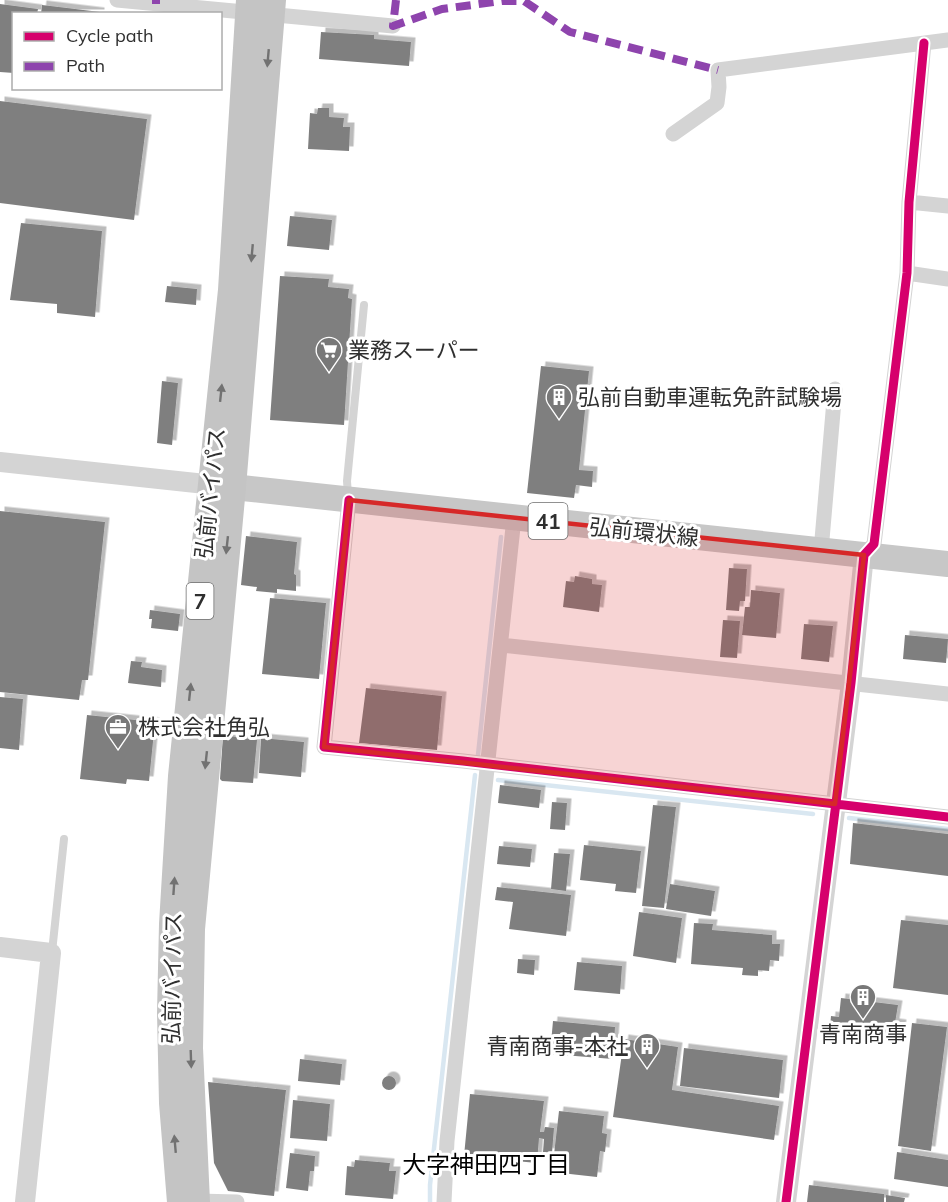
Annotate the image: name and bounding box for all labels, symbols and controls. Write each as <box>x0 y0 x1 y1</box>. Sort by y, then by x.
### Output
legend <box>12 12 222 90</box>
text: Cycle path <box>66 24 153 47</box>
one-way arrow <box>263 49 273 68</box>
text: Path <box>66 54 105 77</box>
one-way arrow <box>247 243 257 262</box>
supermarket icon: 業務スーパー <box>314 335 344 373</box>
place label: 業務スーパー <box>348 336 480 364</box>
building icon: 弘前自動車運転免許試験場 <box>544 382 574 420</box>
place label: 弘前自動車運転免許試験場 <box>578 383 842 411</box>
one-way arrow <box>216 384 225 403</box>
street label: 弘前バイパス <box>189 426 231 560</box>
road number: 41 <box>528 503 568 539</box>
street label: 弘前環状線 <box>588 512 700 552</box>
one-way arrow <box>222 536 232 555</box>
road number: 7 <box>186 583 214 619</box>
one-way arrow <box>185 682 195 701</box>
office icon: 株式会社角弘 <box>103 712 133 750</box>
place label: 株式会社角弘 <box>138 713 270 741</box>
one-way arrow <box>201 751 211 770</box>
one-way arrow <box>170 876 179 895</box>
street label: 弘前バイパス <box>157 912 187 1044</box>
building icon: 青南商事 <box>848 982 878 1020</box>
place label: 青南商事 <box>819 1020 907 1048</box>
building icon: 青南商事-本社 <box>632 1031 662 1069</box>
place label: 青南商事-本社 <box>487 1032 628 1060</box>
one-way arrow <box>186 1050 196 1069</box>
one-way arrow <box>170 1134 180 1153</box>
district label: 大字神田四丁目 <box>402 1149 570 1179</box>

